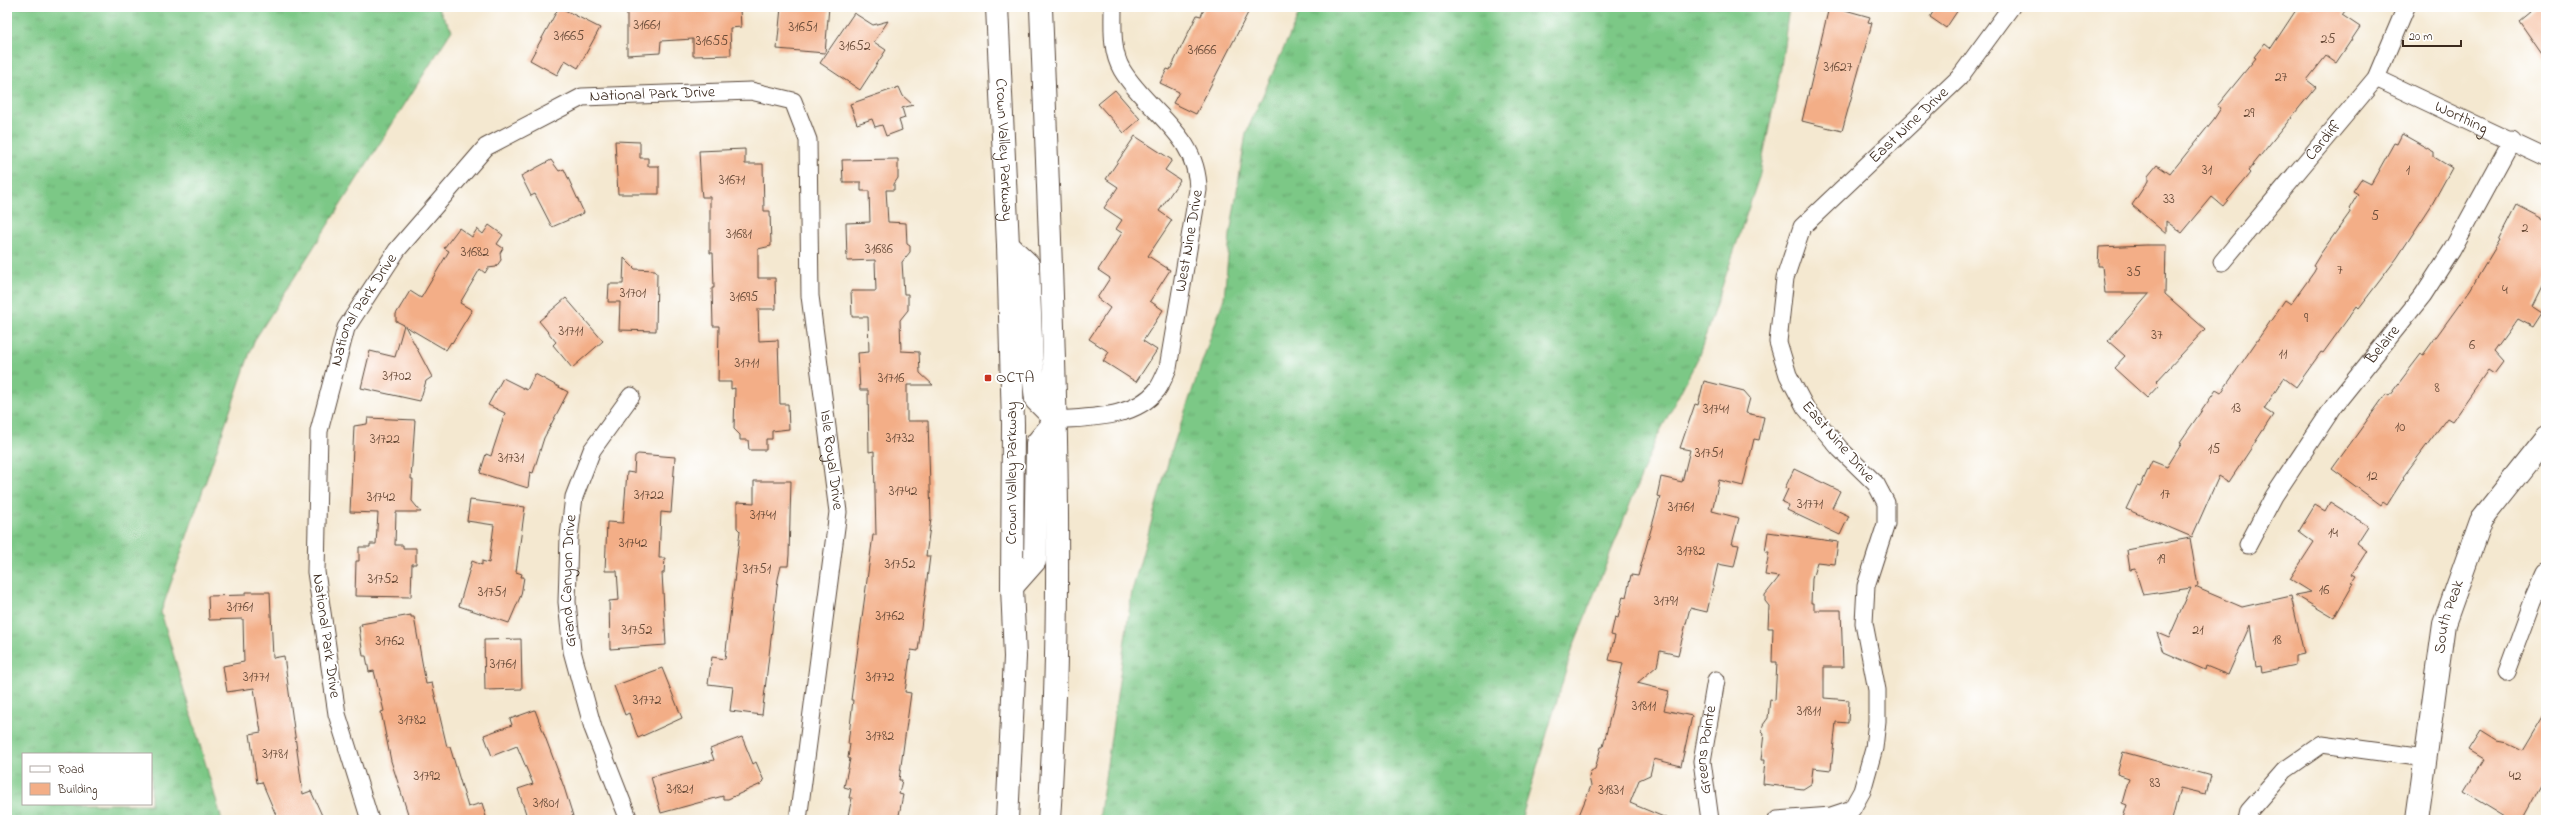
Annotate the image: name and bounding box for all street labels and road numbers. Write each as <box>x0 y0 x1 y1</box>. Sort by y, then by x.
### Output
street label: Crown Valley Parkway <box>988 78 1019 222</box>
street label: National Park Drive <box>589 80 716 109</box>
street label: East Nine Drive <box>1864 81 1955 169</box>
street label: Worthing <box>2430 95 2492 141</box>
street label: Cardiff <box>2300 115 2348 166</box>
street label: West Nine Drive <box>1169 187 1210 294</box>
street label: National Park Drive <box>325 248 404 369</box>
street label: Belaire <box>2359 319 2407 370</box>
street label: East Nine Drive <box>1795 396 1881 489</box>
street label: Crown Valley Parkway <box>1000 401 1024 545</box>
street label: Isle Royal Drive <box>813 408 850 512</box>
street label: Grand Canyon Drive <box>555 512 584 648</box>
street label: National Park Drive <box>305 572 347 701</box>
street label: South Peak <box>2428 576 2471 655</box>
street label: Greens Pointe <box>1690 703 1724 796</box>

